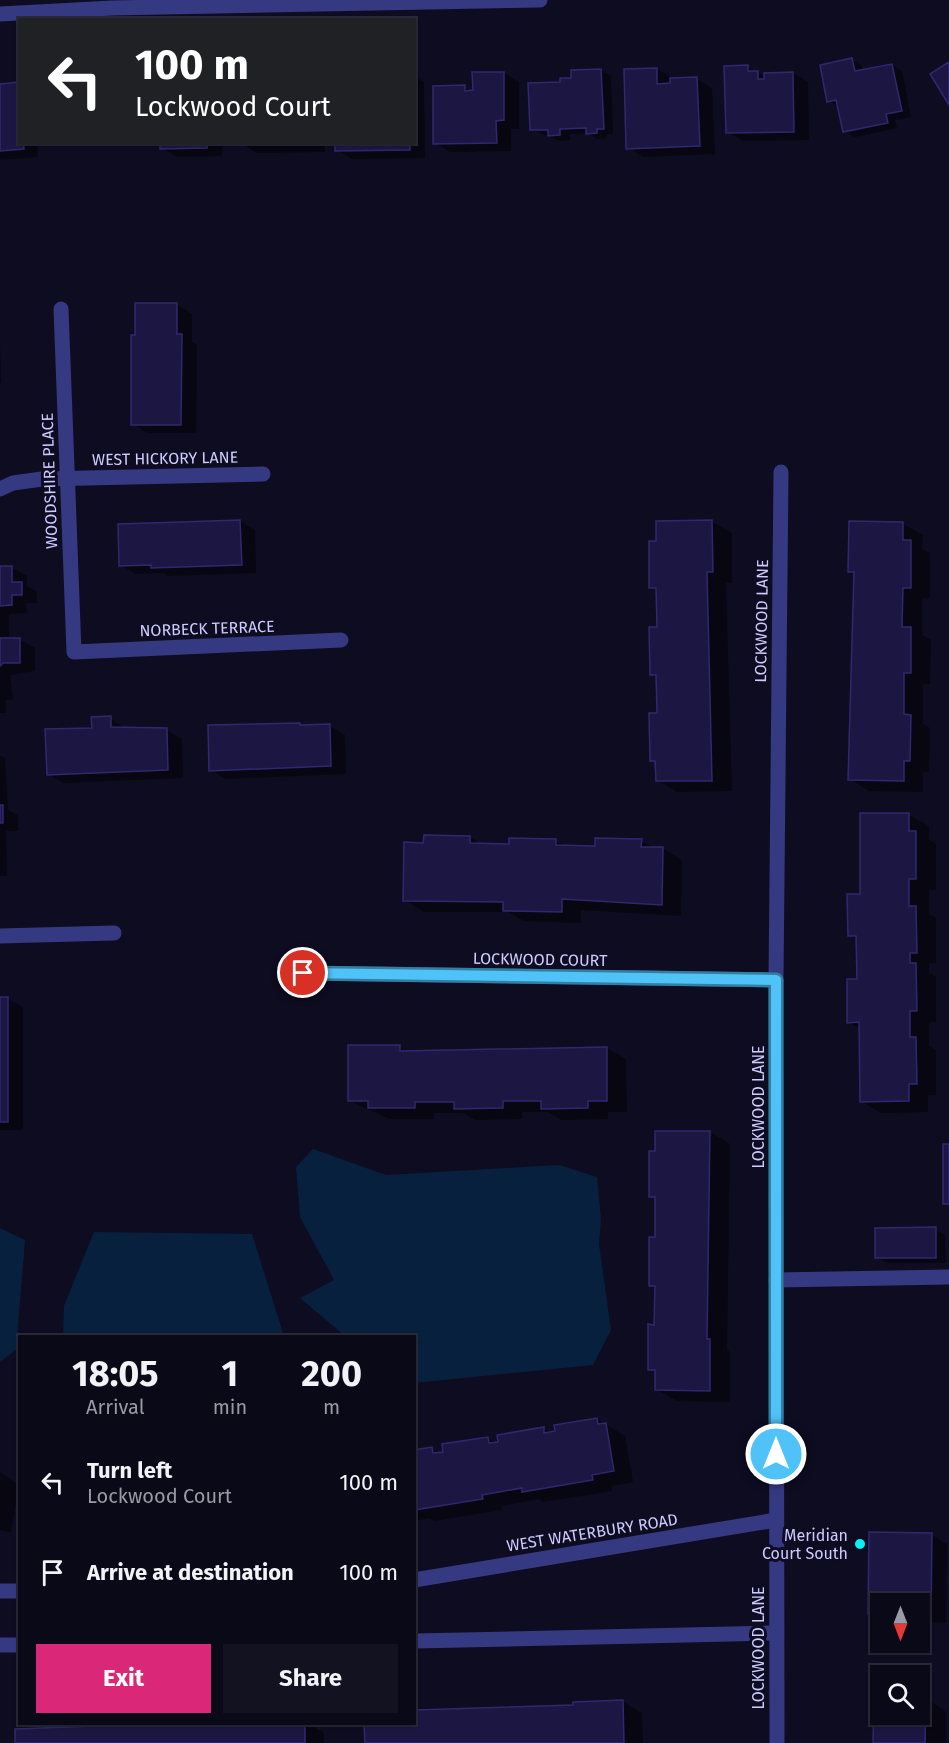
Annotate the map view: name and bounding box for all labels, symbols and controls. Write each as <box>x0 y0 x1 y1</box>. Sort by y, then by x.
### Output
text: 100 m <box>135 40 249 90</box>
icon: left <box>36 42 114 120</box>
text: Lockwood Court <box>135 91 331 123</box>
street label: WOODSHIRE PLACE <box>38 413 61 549</box>
street label: WEST HICKORY LANE <box>92 448 238 469</box>
street label: LOCKWOOD LANE <box>751 559 772 683</box>
street label: NORBECK TERRACE <box>139 617 275 640</box>
pin <box>277 947 328 998</box>
street label: LOCKWOOD COURT <box>473 949 608 970</box>
icon: arrive <box>286 956 319 989</box>
street label: LOCKWOOD LANE <box>749 1045 768 1169</box>
text: 18:05 <box>72 1352 159 1396</box>
text: 1 <box>222 1352 238 1396</box>
text: 200 <box>301 1352 362 1396</box>
text: Arrival <box>86 1395 145 1419</box>
text: min <box>213 1395 247 1419</box>
text: m <box>323 1395 340 1419</box>
position arrow <box>744 1422 808 1486</box>
text: Turn left <box>87 1457 172 1484</box>
icon: left <box>36 1466 69 1499</box>
text: 100 m <box>339 1469 398 1496</box>
text: Lockwood Court <box>87 1484 232 1508</box>
street label: WEST WATERBURY ROAD <box>505 1510 679 1555</box>
place label: Meridian Court South <box>762 1526 848 1563</box>
marker: Meridian Court South <box>853 1537 867 1551</box>
icon: arrive <box>36 1556 69 1589</box>
text: Arrive at destination <box>87 1559 294 1586</box>
text: 100 m <box>339 1559 398 1586</box>
street label: LOCKWOOD LANE <box>749 1586 768 1710</box>
north arrow <box>870 1593 930 1653</box>
map controls <box>870 1593 930 1725</box>
button: Exit <box>36 1644 211 1713</box>
button: Share <box>223 1644 398 1713</box>
button: search <box>870 1665 930 1725</box>

